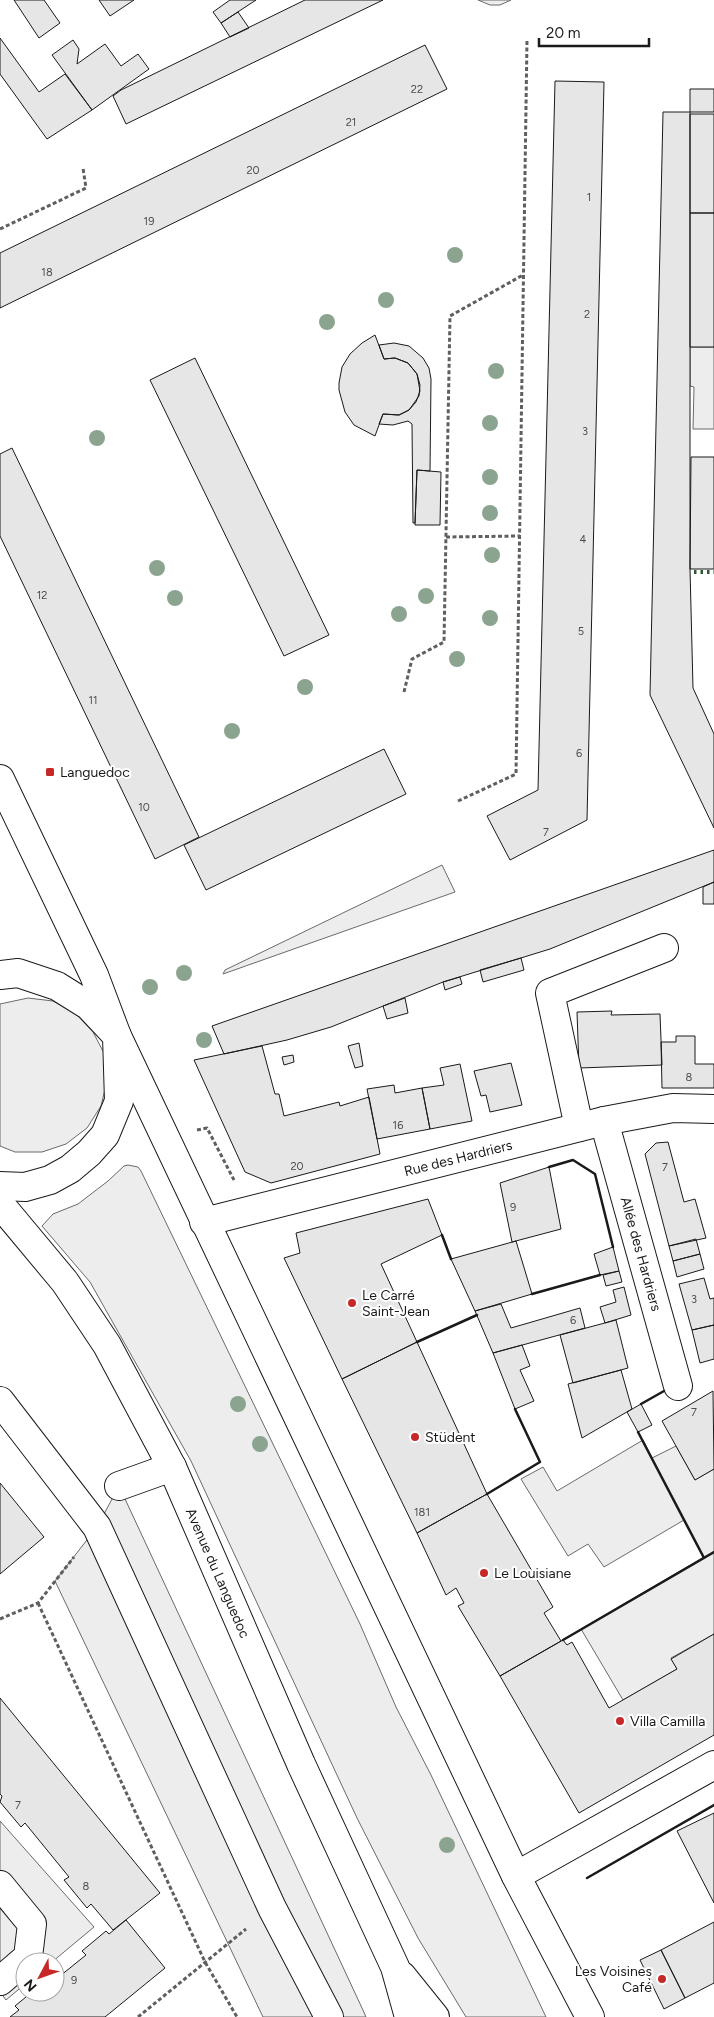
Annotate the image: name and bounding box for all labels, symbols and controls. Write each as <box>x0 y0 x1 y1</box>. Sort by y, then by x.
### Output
scale bar <box>539 15 649 47</box>
text: 20 m <box>546 24 580 42</box>
house number: 22 <box>411 83 423 96</box>
house number: 21 <box>346 116 356 129</box>
house number: 20 <box>246 164 260 177</box>
house number: 1 <box>587 191 591 204</box>
house number: 19 <box>144 215 154 228</box>
house number: 18 <box>41 266 53 279</box>
house number: 2 <box>584 308 590 321</box>
house number: 3 <box>582 425 588 438</box>
house number: 4 <box>580 533 587 546</box>
house number: 12 <box>37 589 47 602</box>
house number: 5 <box>578 625 584 638</box>
house number: 11 <box>88 694 98 707</box>
house number: 6 <box>576 747 582 760</box>
place label: Languedoc <box>60 764 130 781</box>
marker: Languedoc <box>44 766 56 778</box>
house number: 10 <box>138 801 150 814</box>
house number: 7 <box>543 826 549 839</box>
house number: 8 <box>686 1071 693 1084</box>
house number: 16 <box>393 1119 403 1132</box>
street label: Rue des Hardriers <box>402 1137 514 1180</box>
house number: 20 <box>290 1160 304 1173</box>
house number: 7 <box>662 1161 668 1174</box>
street label: Allée des Hardriers <box>617 1195 665 1313</box>
house number: 9 <box>510 1201 516 1214</box>
place label: Le Carré Saint-Jean <box>362 1287 430 1320</box>
house number: 3 <box>691 1293 697 1306</box>
marker: Le Carré Saint-Jean <box>346 1297 358 1309</box>
house number: 6 <box>570 1314 576 1327</box>
house number: 7 <box>691 1406 697 1419</box>
place label: Stüdent <box>425 1429 476 1446</box>
marker: Stüdent <box>409 1431 421 1443</box>
street label: Avenue du Languedoc <box>182 1505 253 1641</box>
house number: 181 <box>414 1506 430 1519</box>
place label: Le Louisiane <box>494 1565 572 1582</box>
marker: Le Louisiane <box>478 1567 490 1579</box>
place label: Villa Camilla <box>630 1713 705 1730</box>
marker: Villa Camilla <box>614 1715 626 1727</box>
house number: 7 <box>15 1799 21 1812</box>
house number: 8 <box>83 1880 90 1893</box>
north arrow <box>15 1952 65 2002</box>
place label: Les Voisines Café <box>575 1963 652 1996</box>
marker: Les Voisines Café <box>656 1973 668 1985</box>
house number: 9 <box>71 1974 77 1987</box>
text: N <box>21 1976 41 1995</box>

